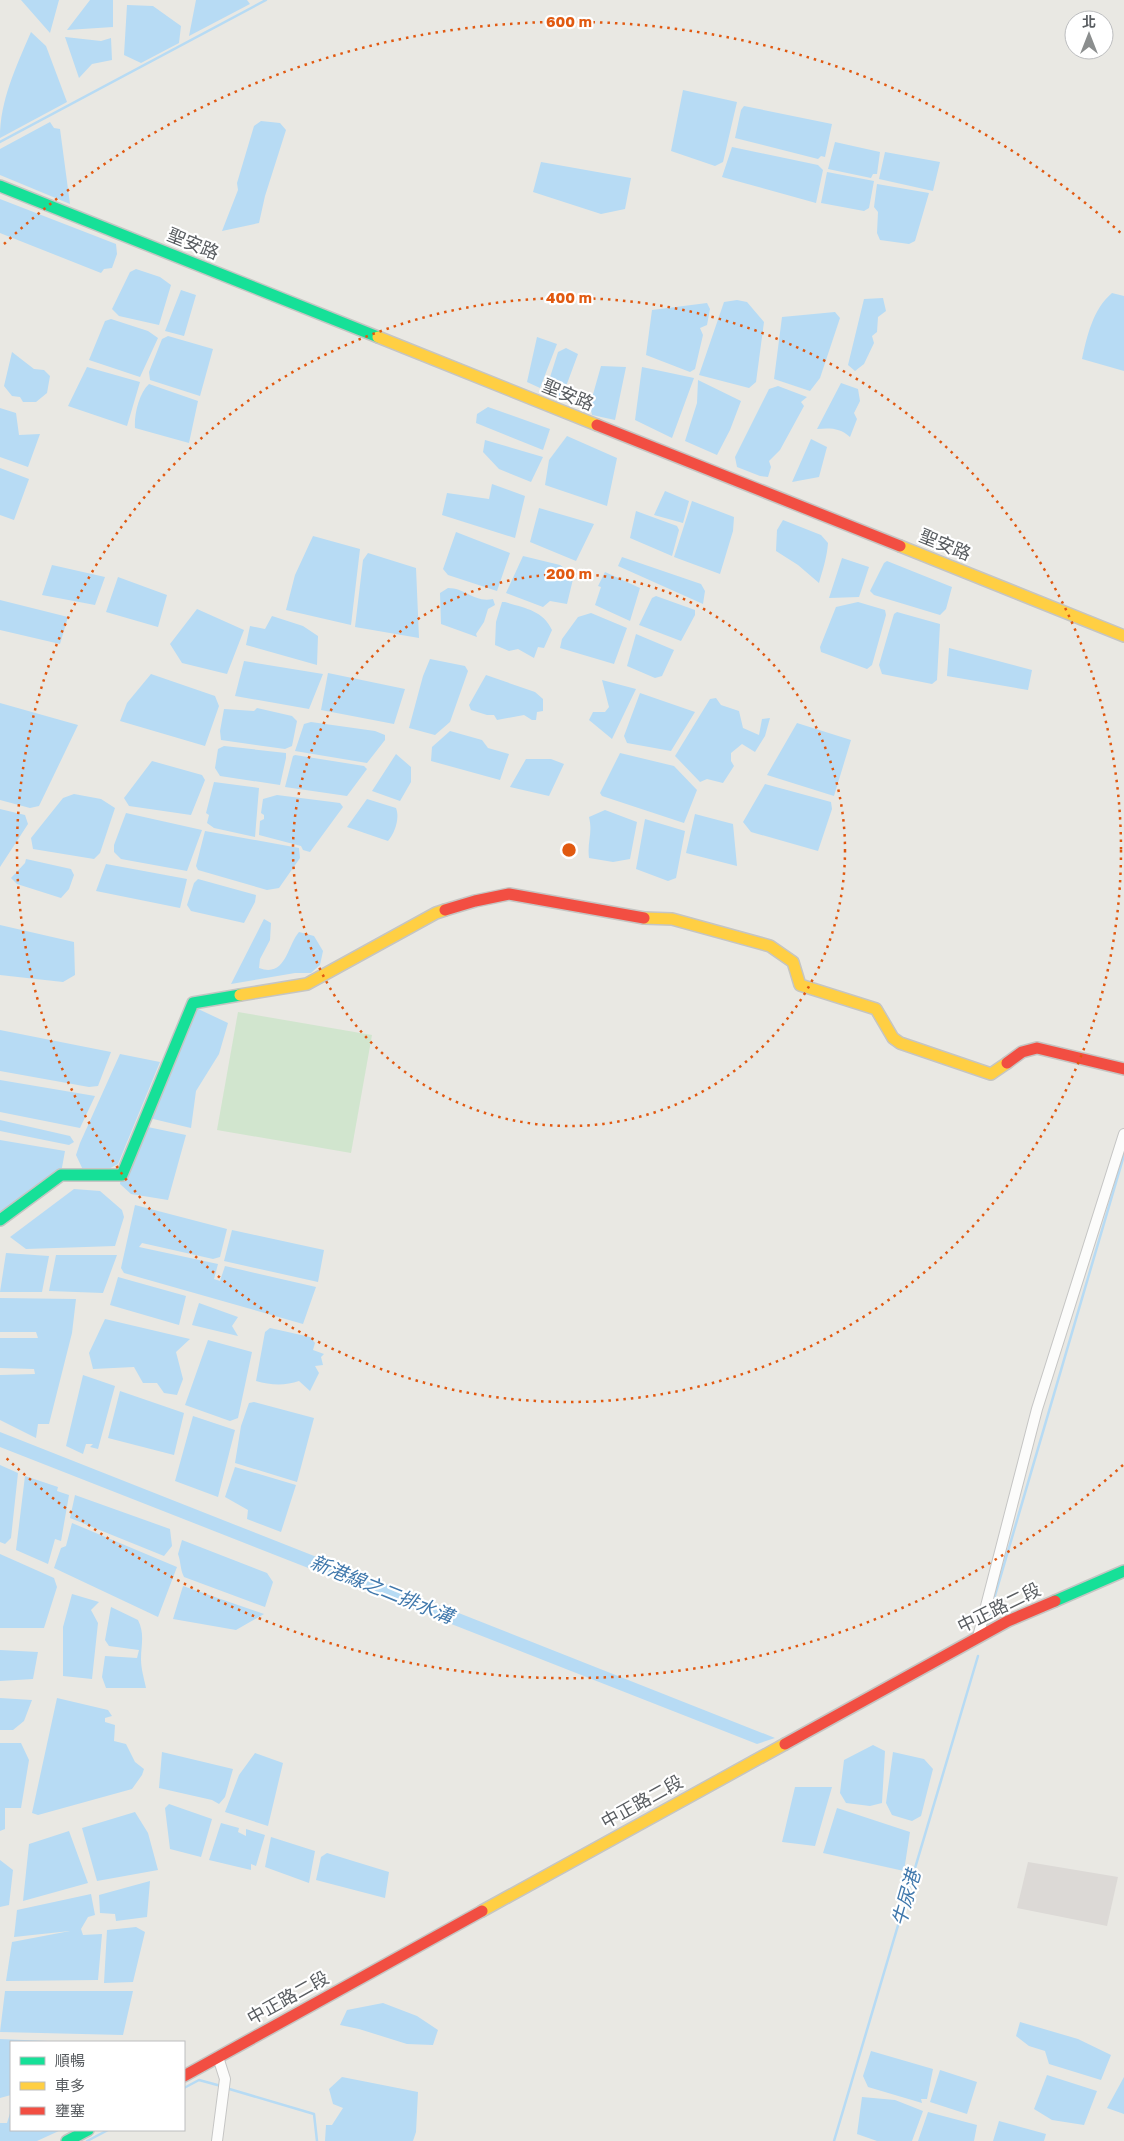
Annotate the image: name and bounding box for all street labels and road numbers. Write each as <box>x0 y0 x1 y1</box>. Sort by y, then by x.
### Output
street label: 聖安路 <box>164 223 223 263</box>
street label: 聖安路 <box>539 374 598 414</box>
street label: 聖安路 <box>916 524 975 564</box>
street label: 中正路二段 <box>953 1577 1044 1637</box>
street label: 中正路二段 <box>597 1770 686 1833</box>
street label: 中正路二段 <box>243 1966 332 2029</box>

